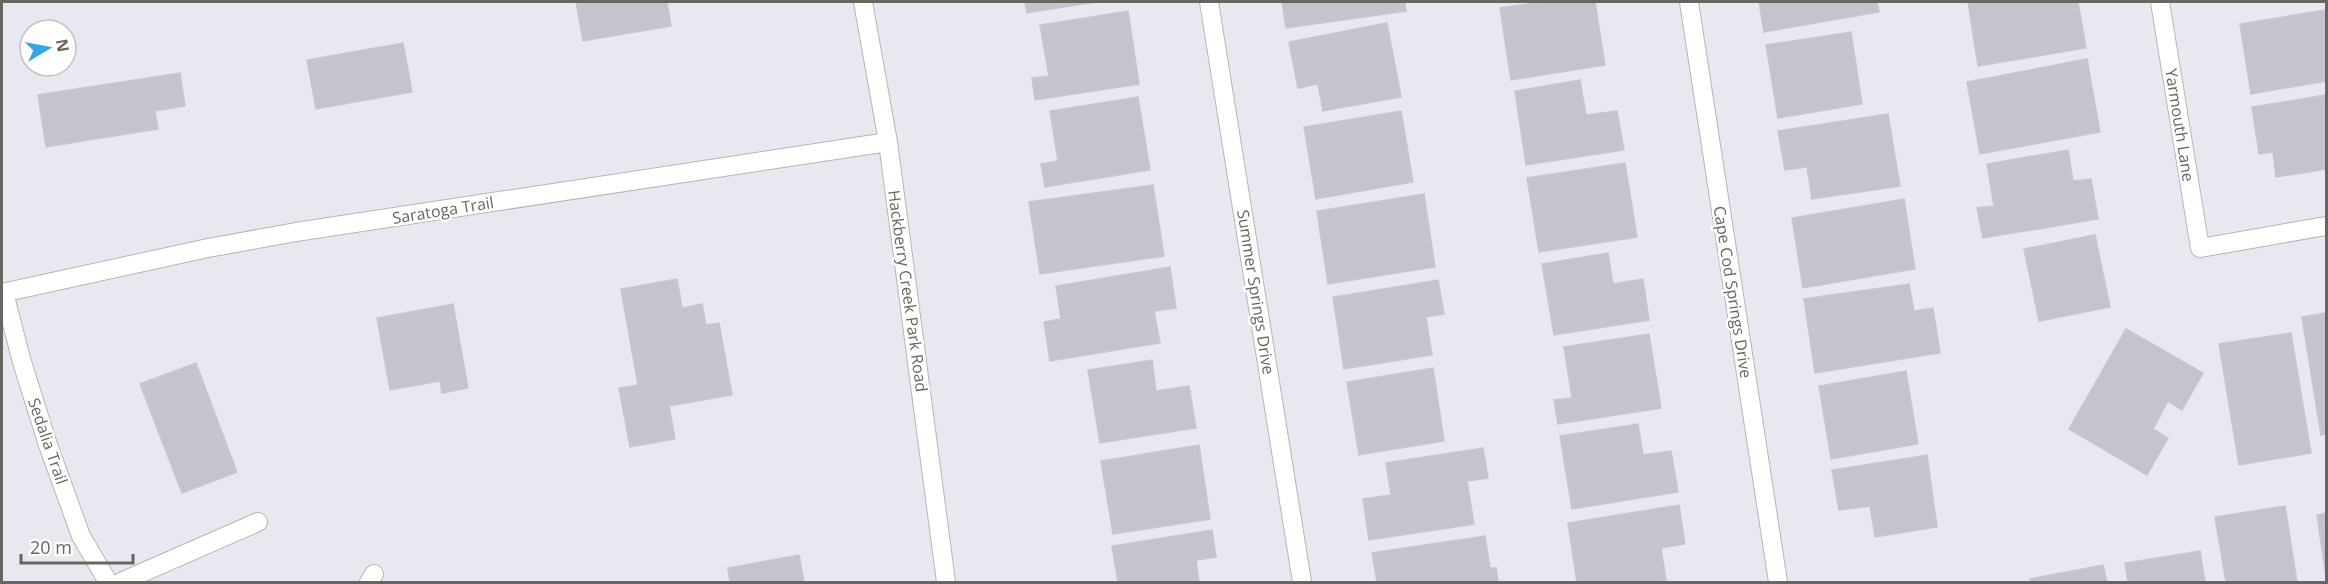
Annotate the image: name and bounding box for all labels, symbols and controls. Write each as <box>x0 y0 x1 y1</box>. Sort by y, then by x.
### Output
north arrow <box>18 18 78 78</box>
text: N <box>51 37 75 54</box>
street label: Yarmouth Lane <box>2160 67 2200 183</box>
street label: Hackberry Creek Park Road <box>883 189 933 393</box>
street label: Saratoga Trail <box>391 191 495 229</box>
street label: Cape Cod Springs Drive <box>1709 204 1757 380</box>
street label: Summer Springs Drive <box>1232 208 1280 376</box>
street label: Sedalia Trail <box>23 395 73 487</box>
scale bar <box>21 527 134 565</box>
text: 20 m <box>30 535 72 559</box>

